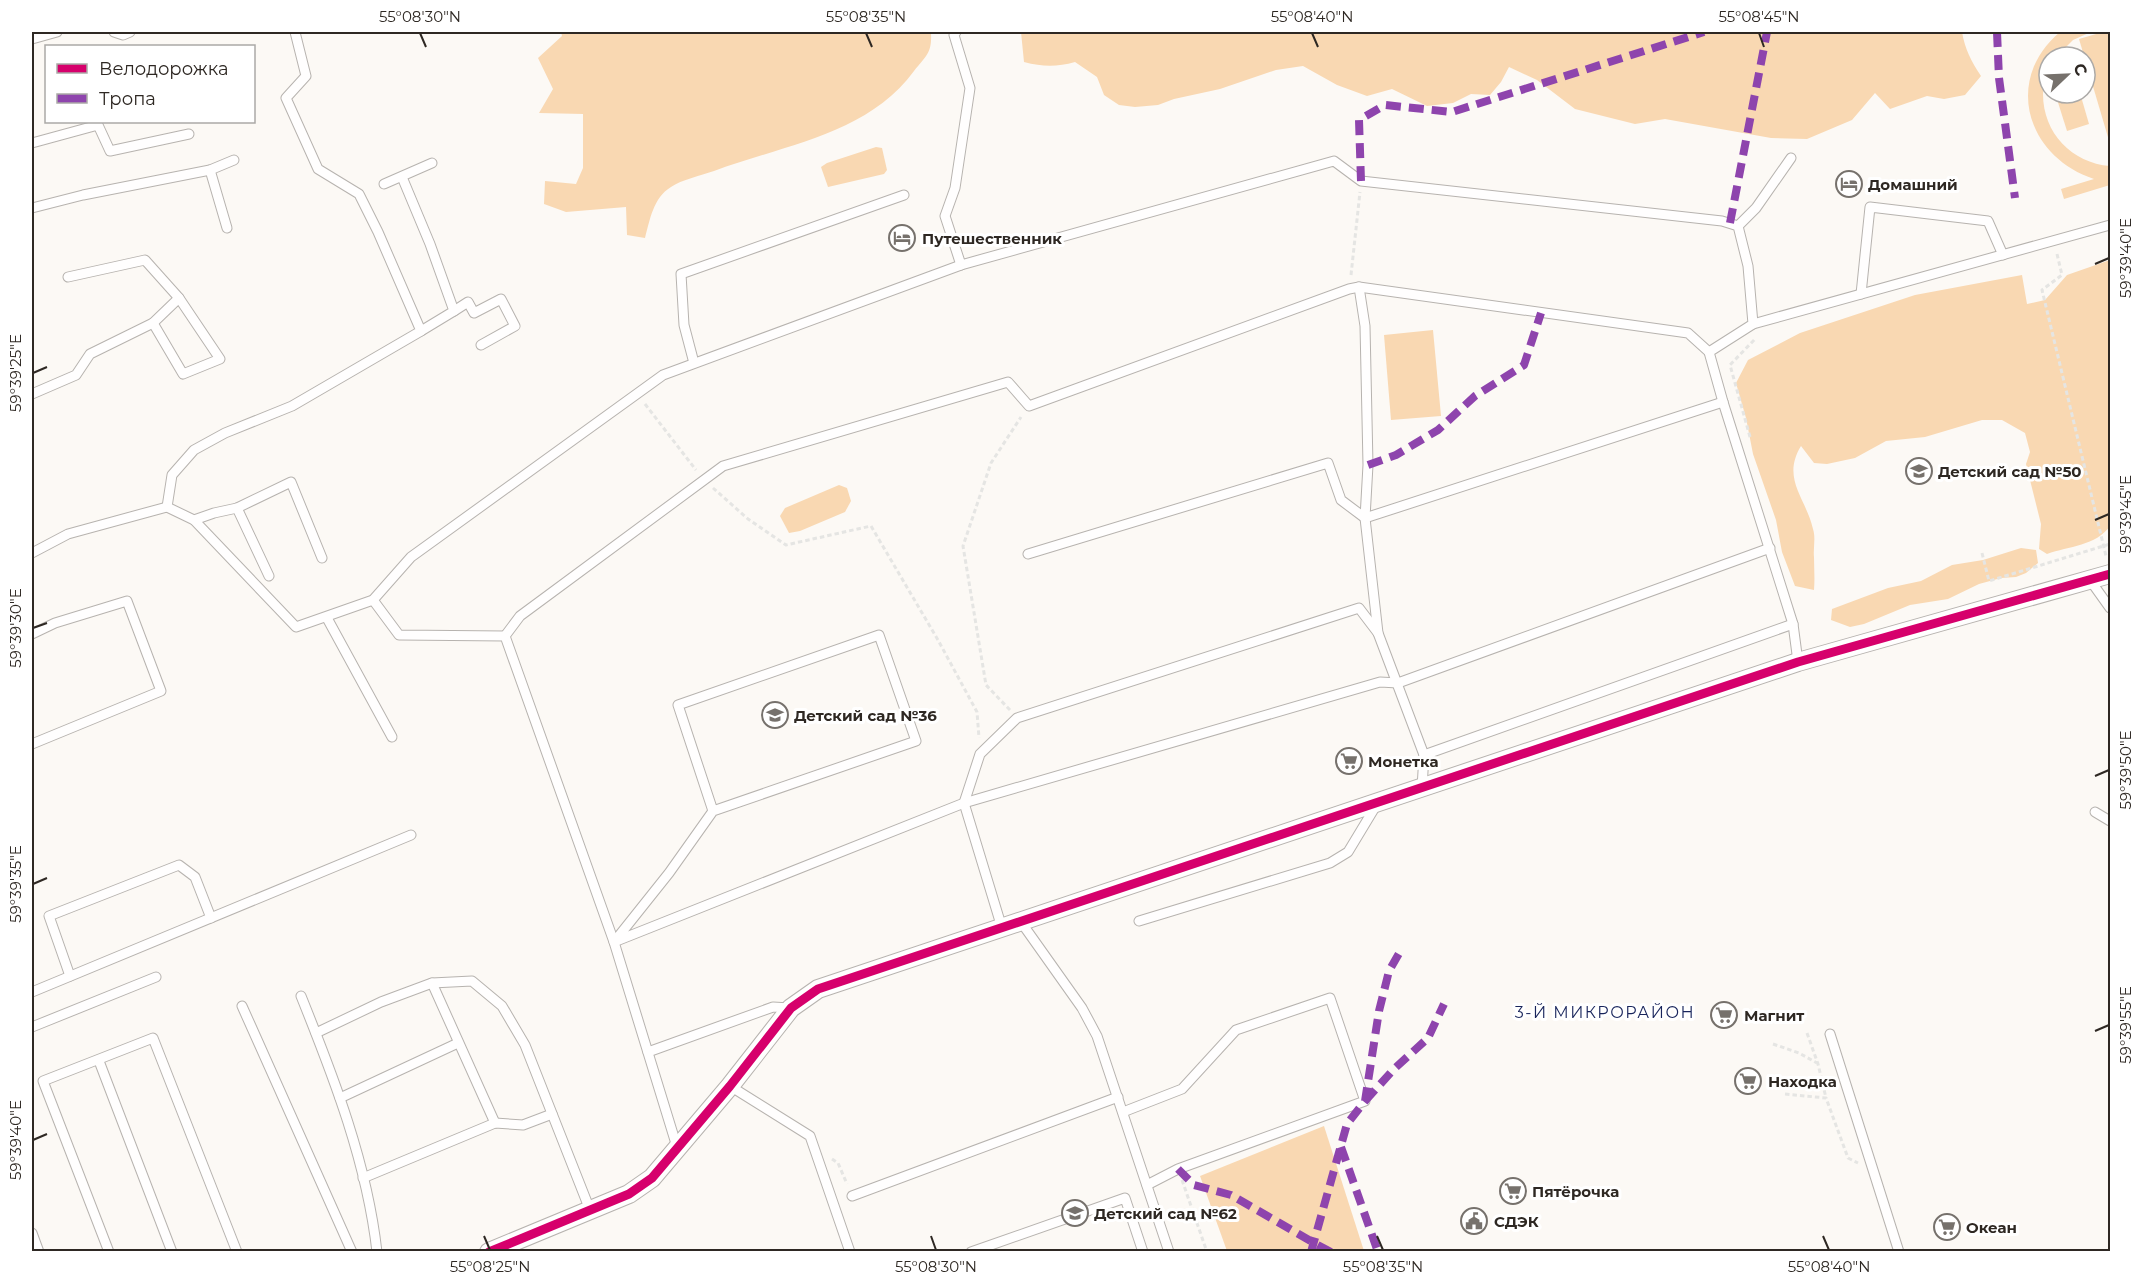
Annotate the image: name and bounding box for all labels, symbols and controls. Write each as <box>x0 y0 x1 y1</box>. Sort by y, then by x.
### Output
text: 55°08'30"N <box>379 7 461 26</box>
text: 55°08'35"N <box>826 7 906 26</box>
text: 55°08'40"N <box>1271 7 1353 26</box>
text: 55°08'45"N <box>1718 7 1800 26</box>
legend <box>45 45 255 123</box>
north arrow <box>2037 45 2097 105</box>
text: Велодорожка <box>99 58 228 80</box>
text: С <box>2069 60 2092 79</box>
text: Тропа <box>99 88 156 110</box>
hotel icon: Домашний <box>1834 169 1864 199</box>
place label: Домашний <box>1868 175 1958 194</box>
text: 59°39'40"E <box>2116 218 2135 298</box>
hotel icon: Путешественник <box>887 223 917 253</box>
place label: Путешественник <box>922 229 1062 248</box>
text: 59°39'25"E <box>6 334 25 412</box>
school or university icon: Детский сад №50 <box>1904 456 1934 486</box>
place label: Детский сад №50 <box>1938 462 2082 481</box>
text: 59°39'45"E <box>2116 475 2135 553</box>
text: 59°39'30"E <box>6 588 25 668</box>
school or university icon: Детский сад №36 <box>760 700 790 730</box>
place label: Детский сад №36 <box>794 706 937 725</box>
text: 59°39'50"E <box>2116 730 2135 810</box>
supermarket icon: Монетка <box>1334 746 1364 776</box>
place label: Монетка <box>1368 752 1439 771</box>
text: 59°39'35"E <box>6 845 25 923</box>
text: 59°39'55"E <box>2116 986 2135 1064</box>
supermarket icon: Магнит <box>1709 1000 1739 1030</box>
district label: 3-Й МИКРОРАЙОН <box>1515 1003 1695 1022</box>
place label: Магнит <box>1744 1006 1804 1025</box>
supermarket icon: Находка <box>1733 1066 1763 1096</box>
place label: Находка <box>1768 1072 1837 1091</box>
text: 59°39'40"E <box>6 1100 25 1180</box>
supermarket icon: Пятёрочка <box>1498 1176 1528 1206</box>
place label: Пятёрочка <box>1532 1182 1619 1201</box>
school or university icon: Детский сад №62 <box>1060 1198 1090 1228</box>
place label: Детский сад №62 <box>1094 1204 1237 1223</box>
public building icon: СДЭК <box>1459 1206 1489 1236</box>
place label: СДЭК <box>1494 1212 1539 1231</box>
supermarket icon: Океан <box>1932 1212 1962 1242</box>
place label: Океан <box>1966 1218 2017 1237</box>
text: 55°08'25"N <box>450 1257 530 1276</box>
text: 55°08'30"N <box>895 1257 977 1276</box>
text: 55°08'35"N <box>1343 1257 1423 1276</box>
text: 55°08'40"N <box>1788 1257 1870 1276</box>

